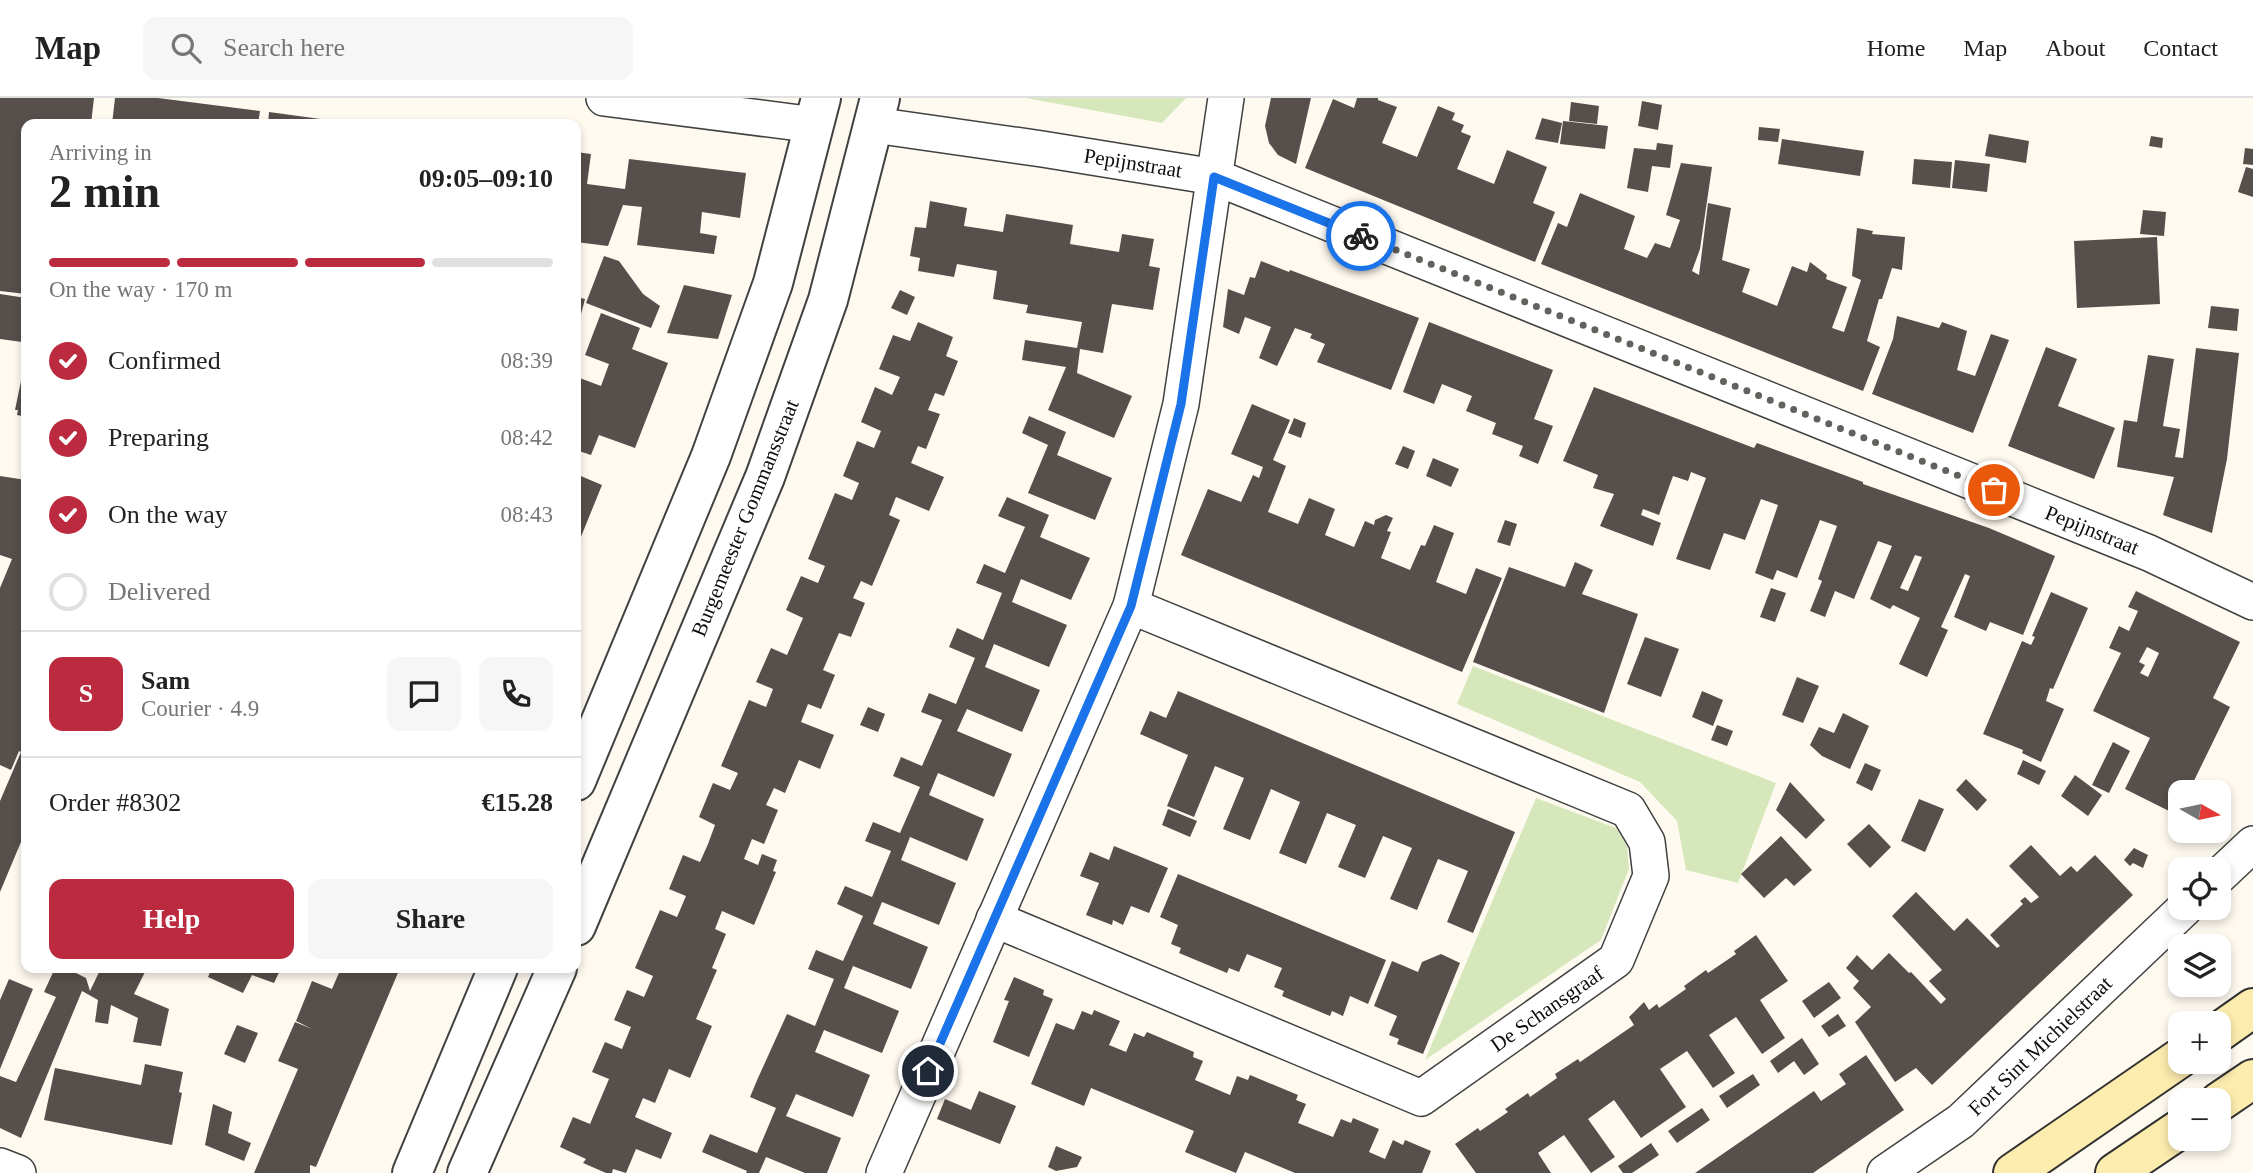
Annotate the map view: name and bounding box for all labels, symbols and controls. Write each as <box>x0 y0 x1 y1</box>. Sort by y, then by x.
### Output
search box <box>143 17 633 80</box>
icon: search <box>167 29 205 67</box>
text: Map <box>35 30 101 66</box>
text: Search here <box>223 33 345 62</box>
text: Home <box>1867 35 1925 61</box>
text: Map <box>1963 35 2007 61</box>
text: About <box>2045 35 2105 61</box>
text: Contact <box>2143 35 2218 61</box>
text: Arriving in <box>49 140 152 165</box>
street label: Pepijnstraat <box>1082 143 1184 183</box>
text: 09:05–09:10 <box>419 164 553 193</box>
text: 2 min <box>49 166 160 217</box>
courier <box>1326 201 1396 271</box>
icon: bike <box>1342 217 1380 255</box>
text: On the way · 170 m <box>49 277 232 302</box>
icon: check <box>49 342 87 380</box>
text: Confirmed <box>108 346 221 375</box>
text: 08:39 <box>501 348 553 373</box>
street label: Burgemeester Gommansstraat <box>686 396 804 640</box>
icon: check <box>49 419 87 457</box>
text: Preparing <box>108 423 209 452</box>
text: 08:42 <box>501 425 553 450</box>
pin <box>1964 460 2024 520</box>
icon: bag <box>1975 471 2013 509</box>
icon: check <box>49 496 87 534</box>
text: On the way <box>108 500 228 529</box>
street label: Pepijnstraat <box>2042 500 2143 560</box>
text: 08:43 <box>501 502 553 527</box>
text: Delivered <box>108 577 211 606</box>
button: chat <box>387 657 461 731</box>
button: phone <box>479 657 553 731</box>
text: Sam <box>141 666 190 695</box>
text: S <box>79 679 93 708</box>
text: Courier · 4.9 <box>141 696 259 721</box>
north arrow <box>2168 780 2231 844</box>
map controls <box>2168 780 2231 1151</box>
text: Order #8302 <box>49 788 181 817</box>
text: €15.28 <box>482 788 553 817</box>
button: locate <box>2168 857 2231 920</box>
button: Help <box>49 879 294 959</box>
button: Share <box>308 879 553 959</box>
button: layers <box>2168 934 2231 997</box>
street label: De Schansgraaf <box>1486 961 1608 1057</box>
street label: Fort Sint Michielstraat <box>1963 971 2117 1121</box>
button: + <box>2168 1011 2231 1074</box>
pin <box>898 1041 958 1101</box>
icon: home <box>909 1052 947 1090</box>
button: − <box>2168 1088 2231 1151</box>

